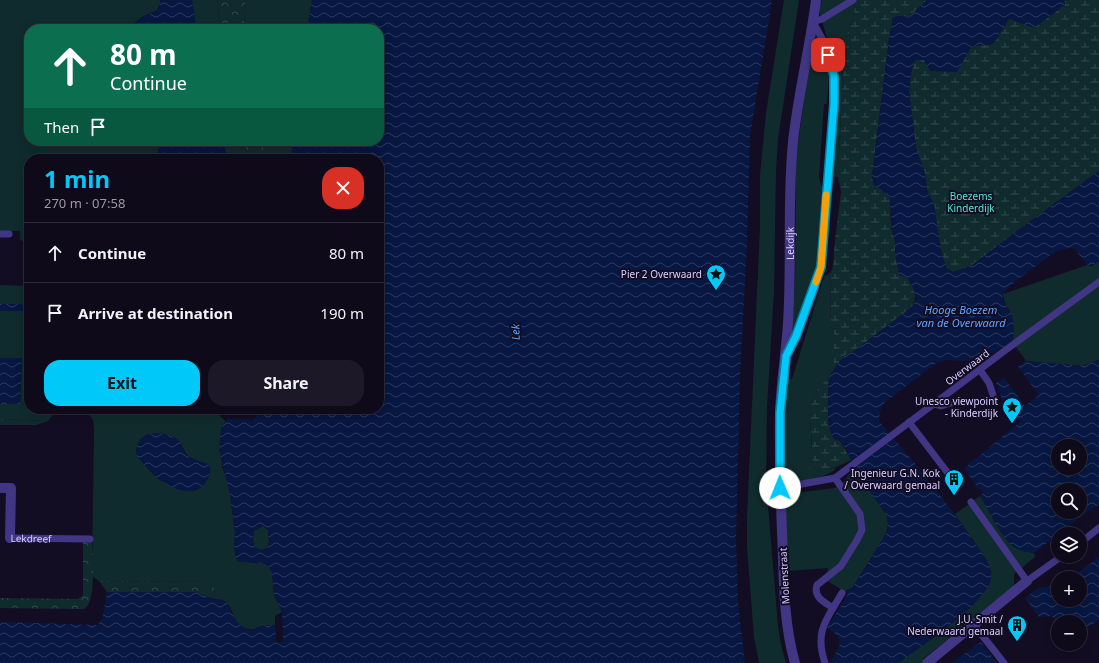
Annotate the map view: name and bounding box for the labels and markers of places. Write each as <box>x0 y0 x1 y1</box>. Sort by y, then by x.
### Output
pin <box>811 38 845 72</box>
place icon: Pier 2 Overwaard <box>705 263 727 291</box>
place label: Pier 2 Overwaard <box>621 267 702 281</box>
place label: Unesco viewpoint - Kinderdijk <box>915 394 999 420</box>
place icon: Unesco viewpoint - Kinderdijk <box>1001 396 1023 424</box>
place label: Ingenieur G.N. Kok / Overwaard gemaal <box>844 466 941 492</box>
building icon: Ingenieur G.N. Kok / Overwaard gemaal <box>943 468 965 496</box>
place label: J.U. Smit / Nederwaard gemaal <box>907 612 1003 638</box>
building icon: J.U. Smit / Nederwaard gemaal <box>1006 614 1028 642</box>

